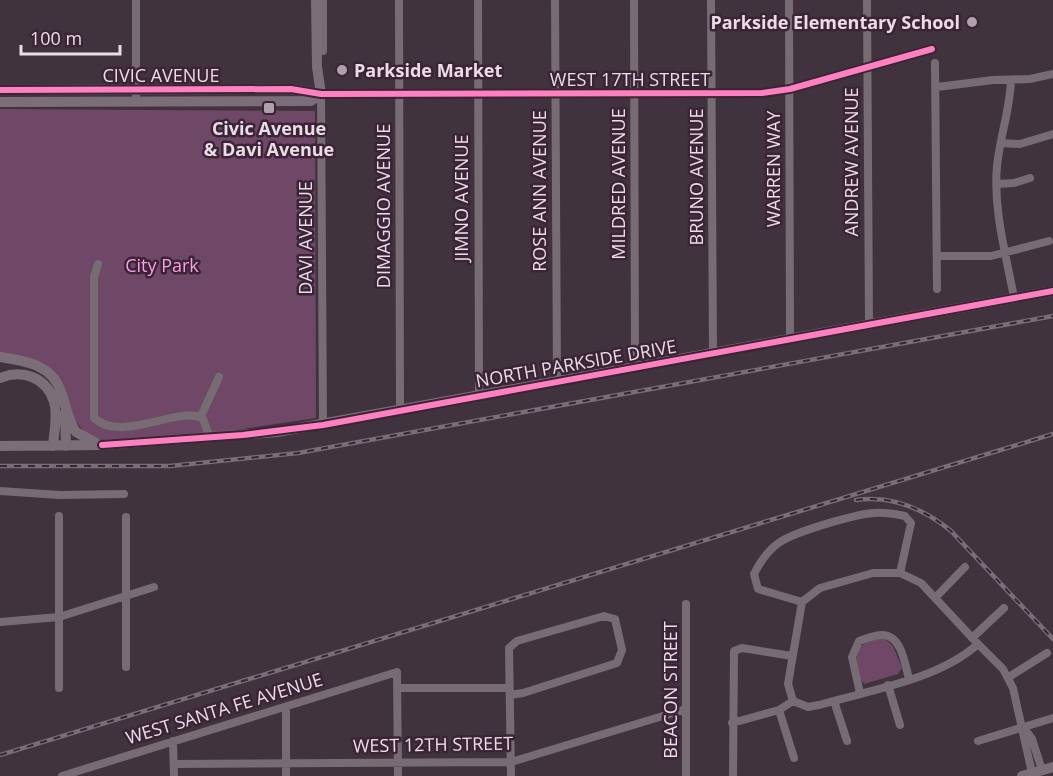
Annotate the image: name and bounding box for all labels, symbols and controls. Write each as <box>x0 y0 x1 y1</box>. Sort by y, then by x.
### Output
place label: Parkside Elementary School <box>710 10 960 34</box>
marker: Parkside Elementary School <box>965 15 979 29</box>
scale bar <box>21 18 120 56</box>
text: 100 m <box>30 26 82 50</box>
place label: Parkside Market <box>354 58 502 82</box>
street label: CIVIC AVENUE <box>103 63 219 87</box>
marker: Parkside Market <box>335 63 349 77</box>
street label: WEST 17TH STREET <box>550 67 710 91</box>
street label: ANDREW AVENUE <box>839 87 863 237</box>
marker: Civic Avenue & Davi Avenue <box>262 101 276 115</box>
street label: MILDRED AVENUE <box>606 108 630 260</box>
street label: BRUNO AVENUE <box>684 109 708 245</box>
street label: ROSE ANN AVENUE <box>527 110 551 272</box>
street label: WARREN WAY <box>761 110 785 227</box>
place label: Civic Avenue & Davi Avenue <box>204 116 334 161</box>
street label: DIMAGGIO AVENUE <box>371 124 395 288</box>
street label: JIMNO AVENUE <box>449 134 473 264</box>
street label: DAVI AVENUE <box>293 181 317 295</box>
park label: City Park <box>125 253 199 277</box>
street label: NORTH PARKSIDE DRIVE <box>474 334 678 392</box>
street label: BEACON STREET <box>658 621 682 759</box>
street label: WEST SANTA FE AVENUE <box>123 667 325 749</box>
street label: WEST 12TH STREET <box>353 731 513 757</box>

